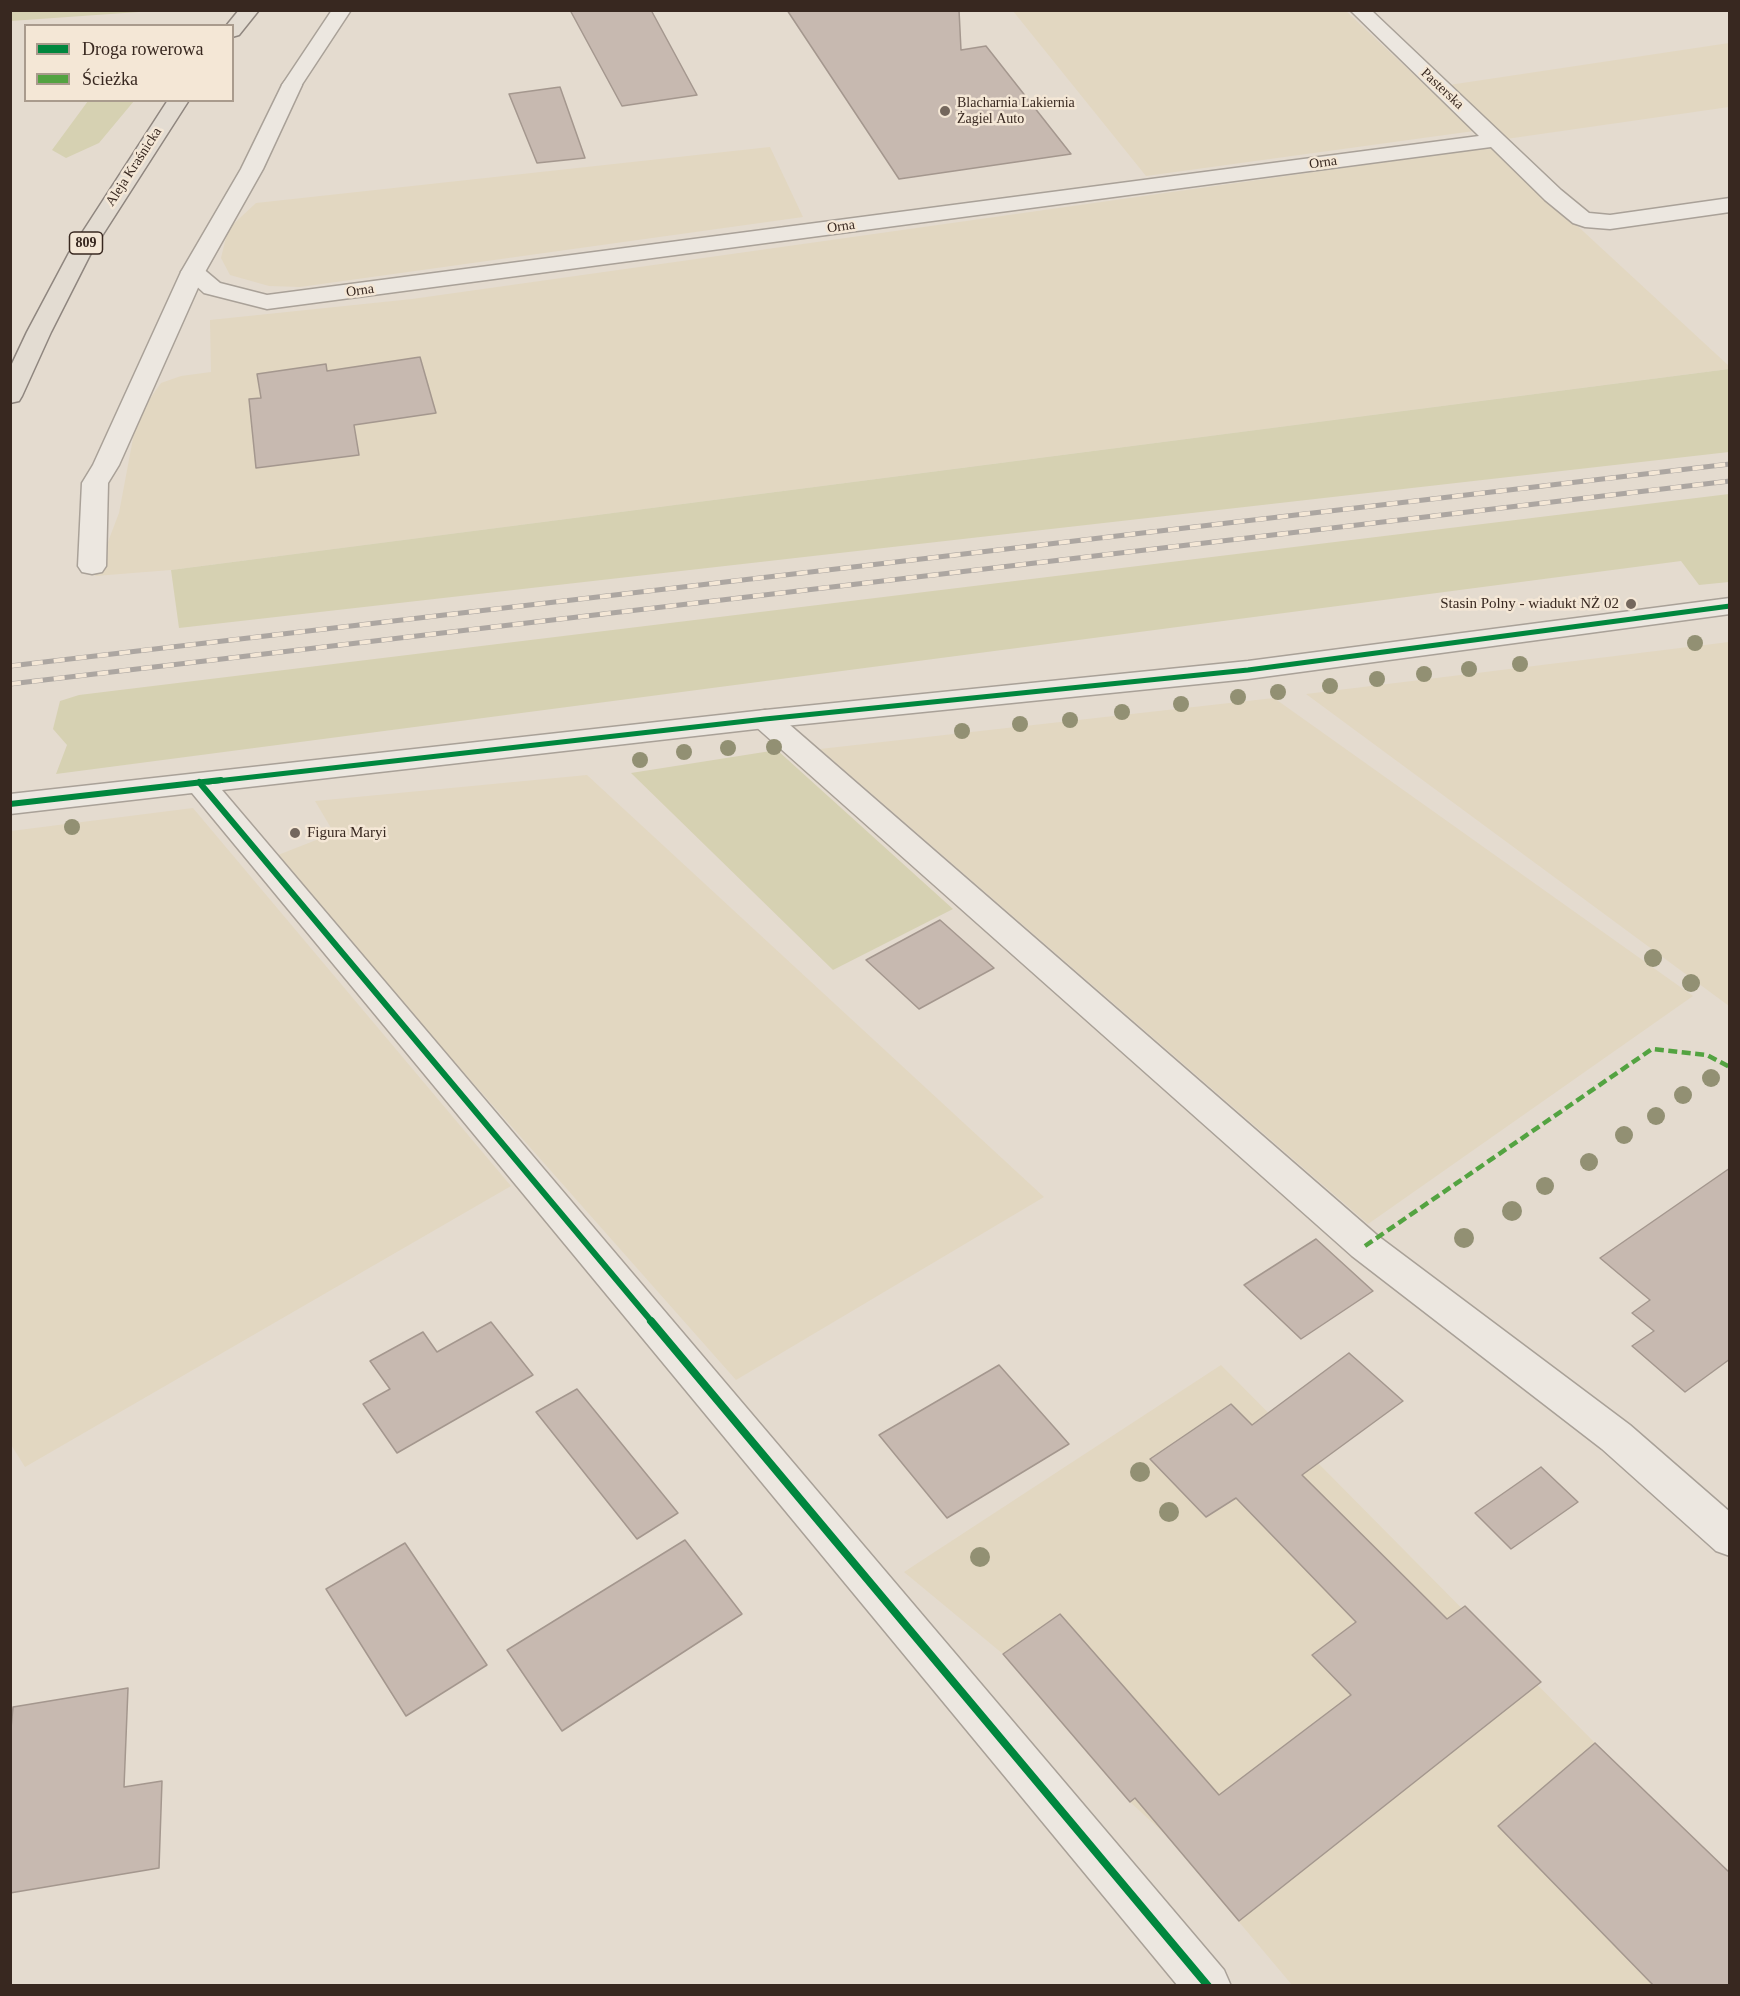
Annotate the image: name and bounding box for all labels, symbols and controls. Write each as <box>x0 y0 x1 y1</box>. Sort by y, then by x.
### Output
legend <box>24 24 234 102</box>
text: Droga rowerowa <box>82 39 203 59</box>
street label: Pasterska <box>1417 65 1467 113</box>
text: Ścieżka <box>82 69 138 89</box>
place label: Blacharnia Lakiernia Żagiel Auto <box>957 95 1075 128</box>
marker: Blacharnia Lakiernia Żagiel Auto <box>938 104 952 118</box>
street label: Aleja Kraśnicka <box>102 124 166 210</box>
street label: Orna <box>1308 153 1338 173</box>
street label: Orna <box>826 217 856 237</box>
road number: 809 <box>70 232 103 254</box>
street label: Orna <box>345 281 375 301</box>
place label: Stasin Polny - wiadukt NŻ 02 <box>1440 595 1619 613</box>
marker: Stasin Polny - wiadukt NŻ 02 <box>1624 597 1638 611</box>
place label: Figura Maryi <box>307 824 387 842</box>
marker: Figura Maryi <box>288 826 302 840</box>

